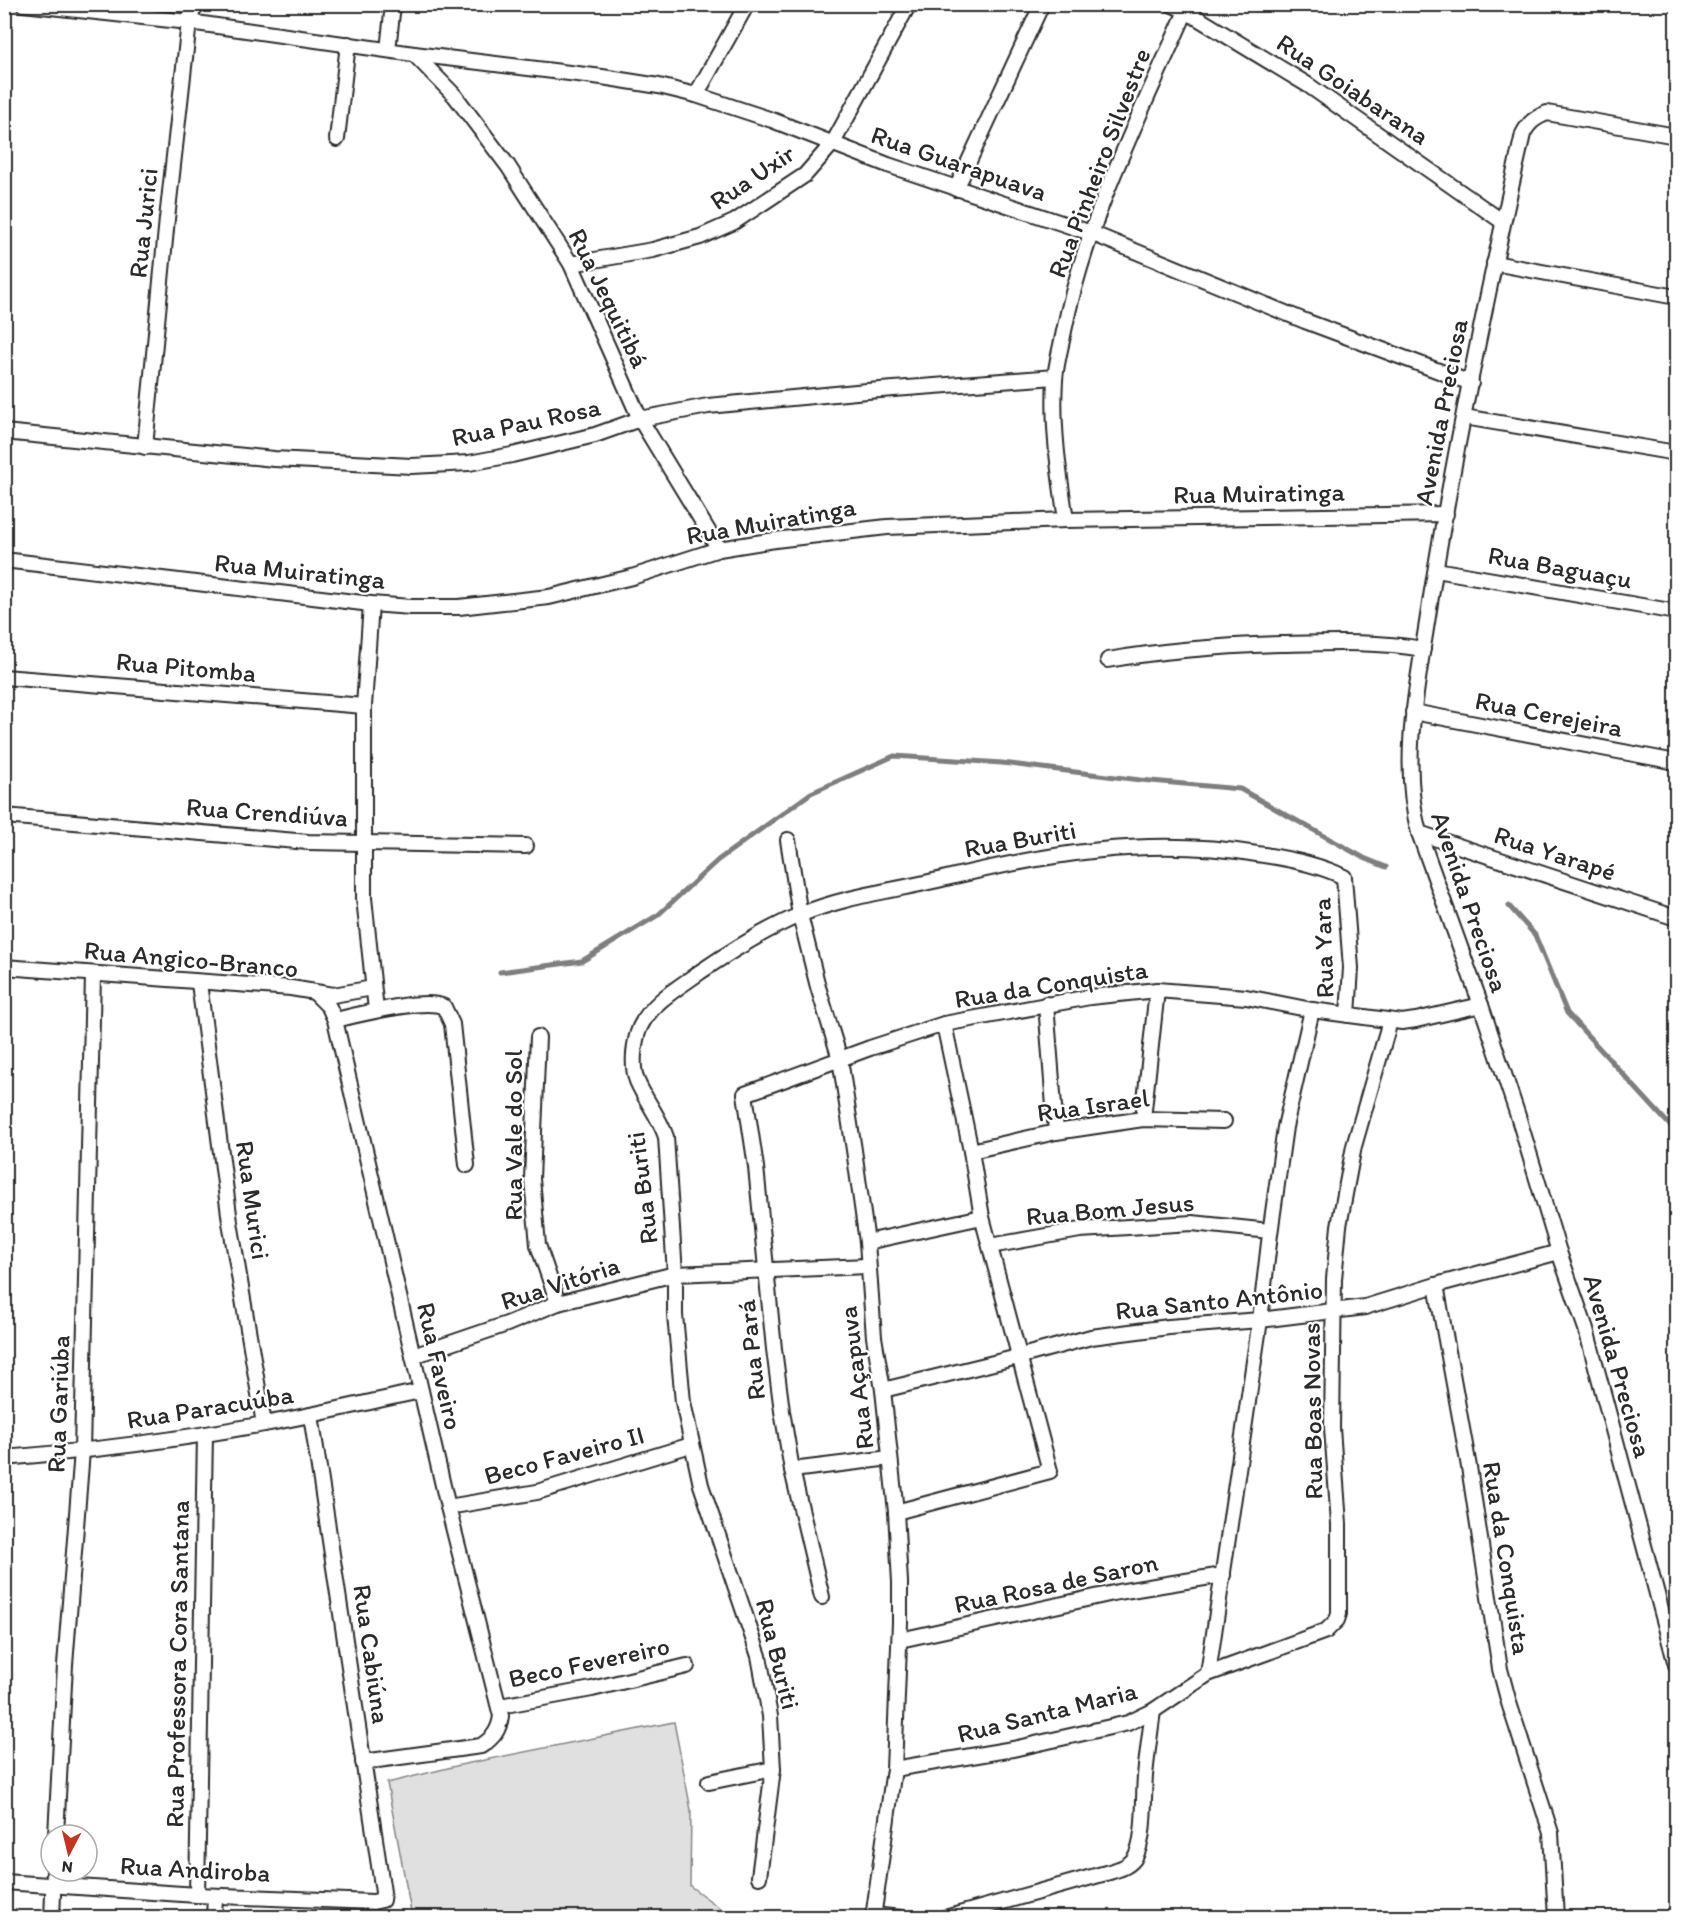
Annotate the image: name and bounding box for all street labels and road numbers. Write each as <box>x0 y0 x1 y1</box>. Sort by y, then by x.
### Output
street label: Rua Goiabarana <box>1271 26 1436 152</box>
street label: Rua Pinheiro Silvestre <box>1040 44 1158 282</box>
street label: Rua Guarapuava <box>867 118 1051 208</box>
street label: Rua Uxir <box>704 137 801 217</box>
street label: Rua Jurici <box>121 166 165 280</box>
street label: Rua Jequitibá <box>562 223 657 373</box>
street label: Avenida Preciosa <box>1407 316 1475 508</box>
street label: Rua Pau Rosa <box>449 390 604 453</box>
street label: Rua Muiratinga <box>1173 475 1346 510</box>
street label: Rua Muiratinga <box>684 490 859 552</box>
street label: Rua Baguaçu <box>1485 539 1635 595</box>
street label: Rua Muiratinga <box>213 546 388 596</box>
street label: Rua Pitomba <box>115 645 258 689</box>
street label: Rua Cerejeira <box>1472 684 1626 744</box>
street label: Rua Crendiúva <box>185 790 349 834</box>
street label: Avenida Preciosa <box>1424 807 1516 997</box>
street label: Rua Buriti <box>962 813 1078 865</box>
street label: Rua Yarapé <box>1490 818 1620 888</box>
street label: Rua Yara <box>1305 897 1341 999</box>
street label: Rua Angico-Branco <box>83 934 299 984</box>
street label: Rua da Conquista <box>952 953 1150 1015</box>
street label: Rua Vale do Sol <box>497 1049 529 1221</box>
street label: Rua Israel <box>1035 1081 1151 1129</box>
street label: Rua Buriti <box>619 1130 665 1246</box>
street label: Rua Murici <box>229 1139 277 1261</box>
street label: Rua Bom Jesus <box>1025 1186 1195 1232</box>
street label: Rua Vitória <box>497 1249 624 1317</box>
street label: Avenida Preciosa <box>1577 1271 1660 1462</box>
street label: Rua Santo Antônio <box>1114 1273 1324 1327</box>
street label: Rua Pará <box>730 1298 772 1402</box>
street label: Rua Faveiro <box>410 1299 470 1433</box>
street label: Rua Açapuva <box>831 1304 881 1451</box>
street label: Rua Boas Novas <box>1294 1322 1330 1500</box>
street label: Rua Gariúba <box>40 1334 76 1473</box>
street label: Rua Paracuúba <box>124 1378 296 1436</box>
street label: Beco Faveiro II <box>480 1418 648 1492</box>
street label: Rua da Conquista <box>1476 1459 1538 1657</box>
street label: Rua Professora Cora Santana <box>158 1500 196 1828</box>
street label: Rua Rosa de Saron <box>951 1546 1161 1620</box>
street label: Rua Cabiúna <box>346 1582 398 1726</box>
street label: Rua Buriti <box>749 1595 807 1713</box>
street label: Beco Fevereiro <box>506 1629 672 1695</box>
street label: Rua Santa Maria <box>954 1674 1141 1750</box>
street label: Rua Andiroba <box>119 1849 271 1889</box>

